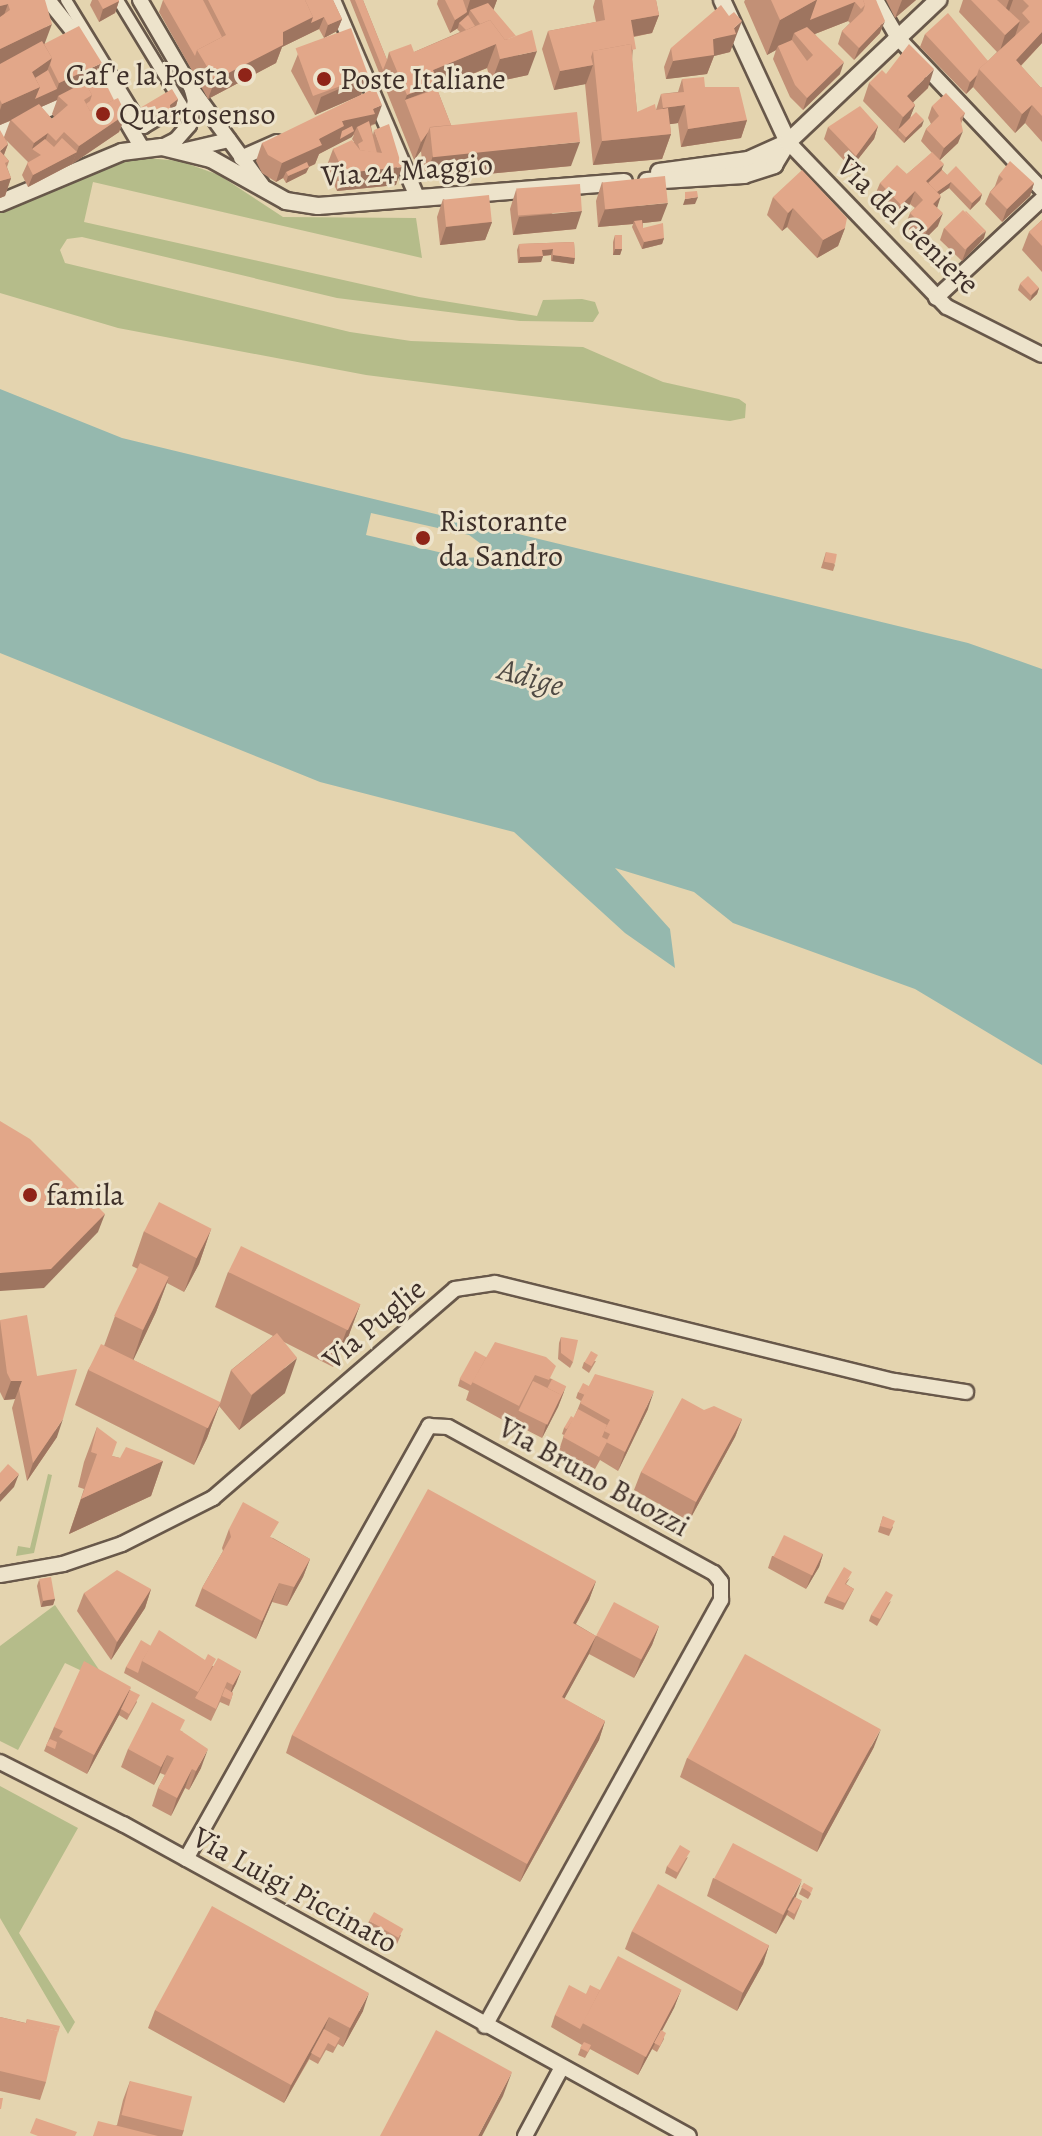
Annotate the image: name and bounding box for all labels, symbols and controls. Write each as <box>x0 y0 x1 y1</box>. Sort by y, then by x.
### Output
place label: Caf'e la Posta <box>66 57 229 93</box>
place label: Poste Italiane <box>340 61 506 97</box>
marker: Caf'e la Posta <box>236 66 254 84</box>
marker: Poste Italiane <box>315 70 333 88</box>
place label: Quartosenso <box>119 96 275 132</box>
marker: Quartosenso <box>94 105 112 123</box>
street label: Via 24 Maggio <box>320 146 494 194</box>
street label: Via del Geniere <box>829 148 987 302</box>
place label: Ristorante da Sandro <box>439 503 567 574</box>
marker: Ristorante da Sandro <box>414 529 432 547</box>
water label: Adige <box>494 649 568 705</box>
place label: famila <box>46 1177 124 1213</box>
marker: famila <box>21 1186 39 1204</box>
street label: Via Puglie <box>316 1271 432 1377</box>
street label: Via Bruno Buozzi <box>492 1410 696 1544</box>
street label: Via Luigi Piccinato <box>186 1819 404 1961</box>

